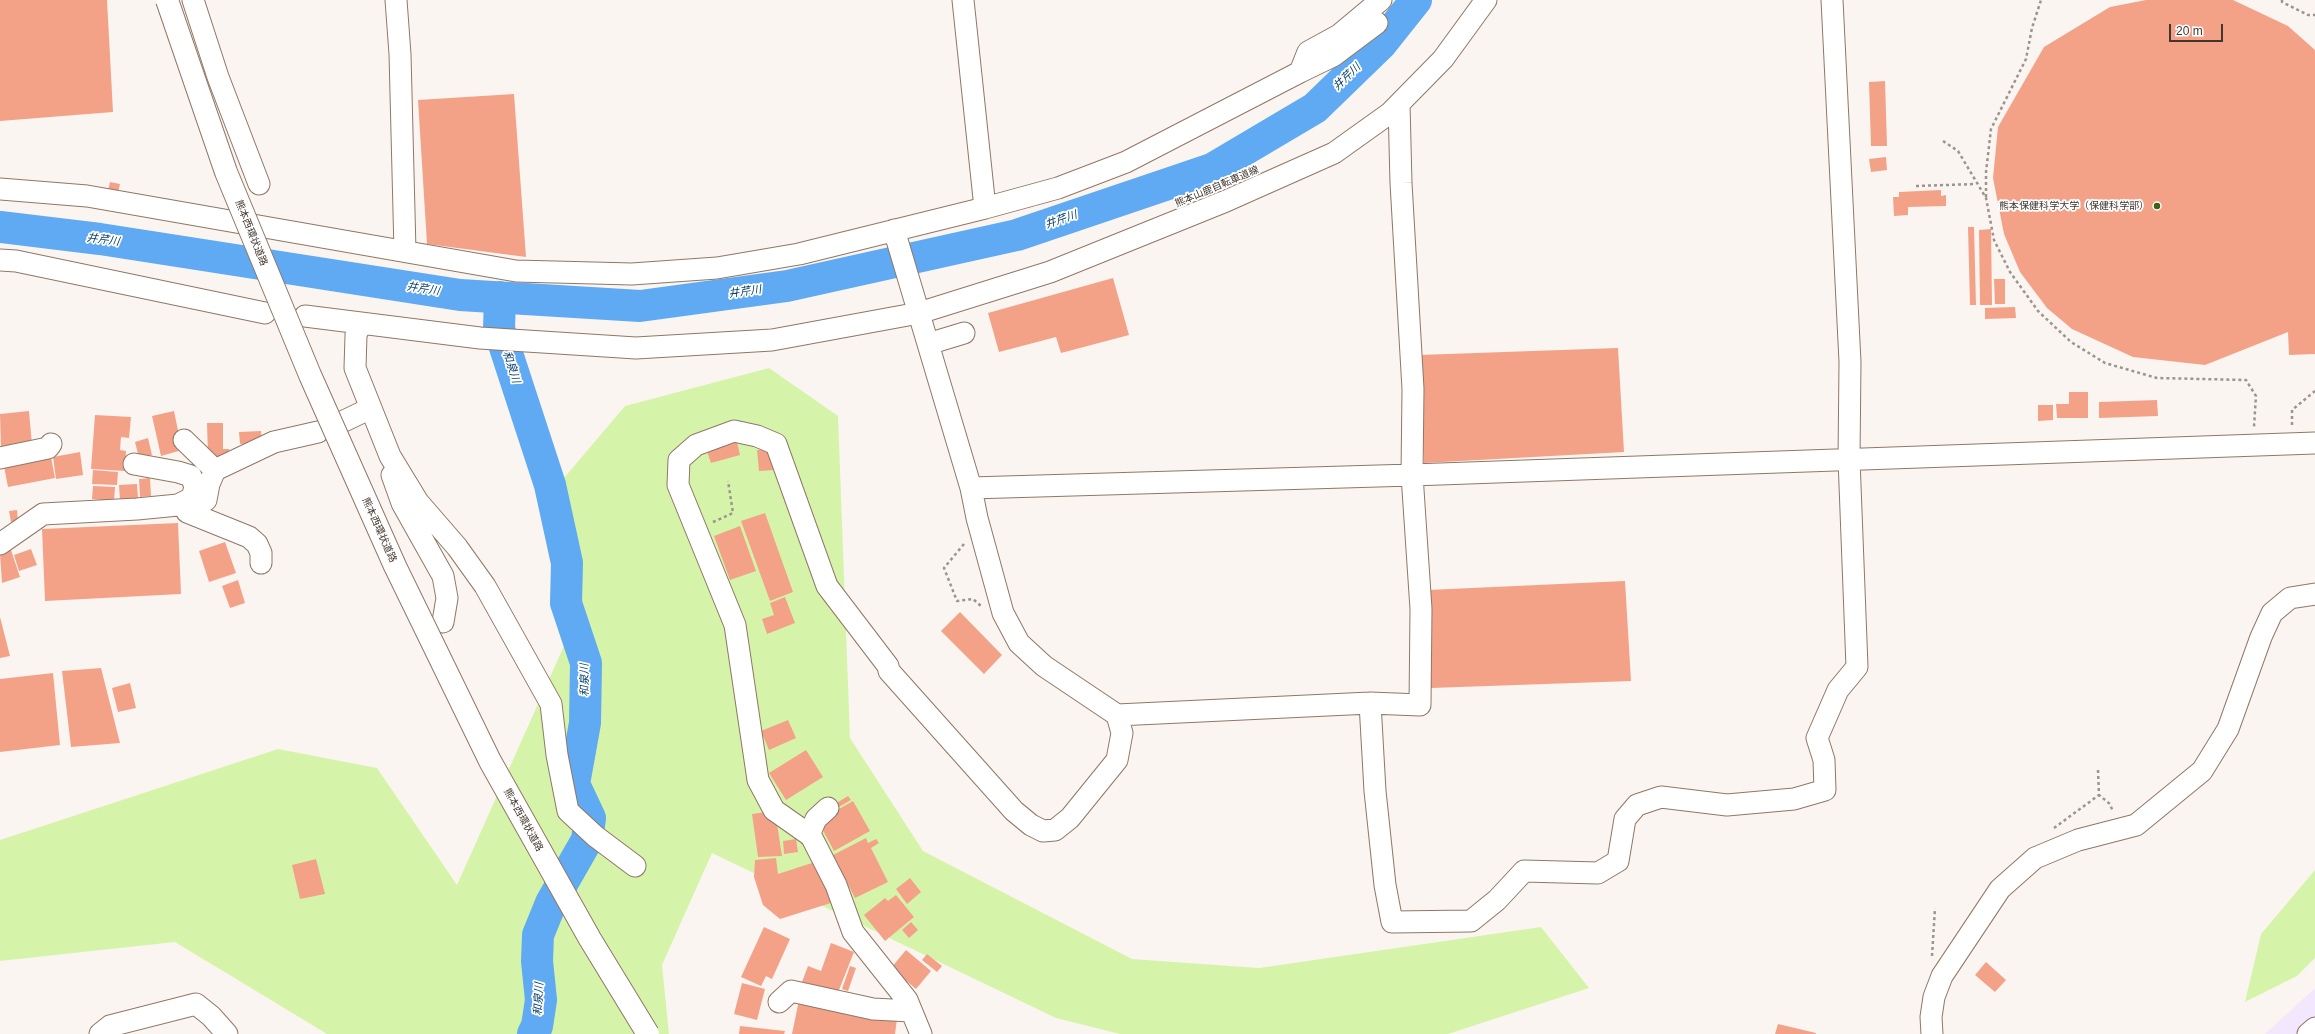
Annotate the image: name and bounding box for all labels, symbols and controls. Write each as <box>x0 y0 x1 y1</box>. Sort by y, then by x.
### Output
scale bar <box>2171 16 2225 42</box>
text: 20 m <box>2176 24 2203 38</box>
water label: 井芹川 <box>1331 61 1363 93</box>
street label: 熊本山鹿自転車道線 <box>1173 164 1261 210</box>
street label: 熊本西環状道路 <box>232 198 270 268</box>
place label: 熊本保健科学大学（保健科学部） <box>1999 200 2149 212</box>
marker: 熊本保健科学大学（保健科学部） <box>2152 201 2162 211</box>
water label: 井芹川 <box>1043 208 1079 232</box>
water label: 井芹川 <box>86 231 120 249</box>
water label: 井芹川 <box>406 280 440 298</box>
water label: 井芹川 <box>728 283 762 301</box>
water label: 和泉川 <box>500 349 522 385</box>
street label: 熊本西環状道路 <box>359 496 399 564</box>
water label: 和泉川 <box>578 663 592 697</box>
street label: 熊本西環状道路 <box>501 786 545 854</box>
water label: 和泉川 <box>532 982 546 1016</box>

